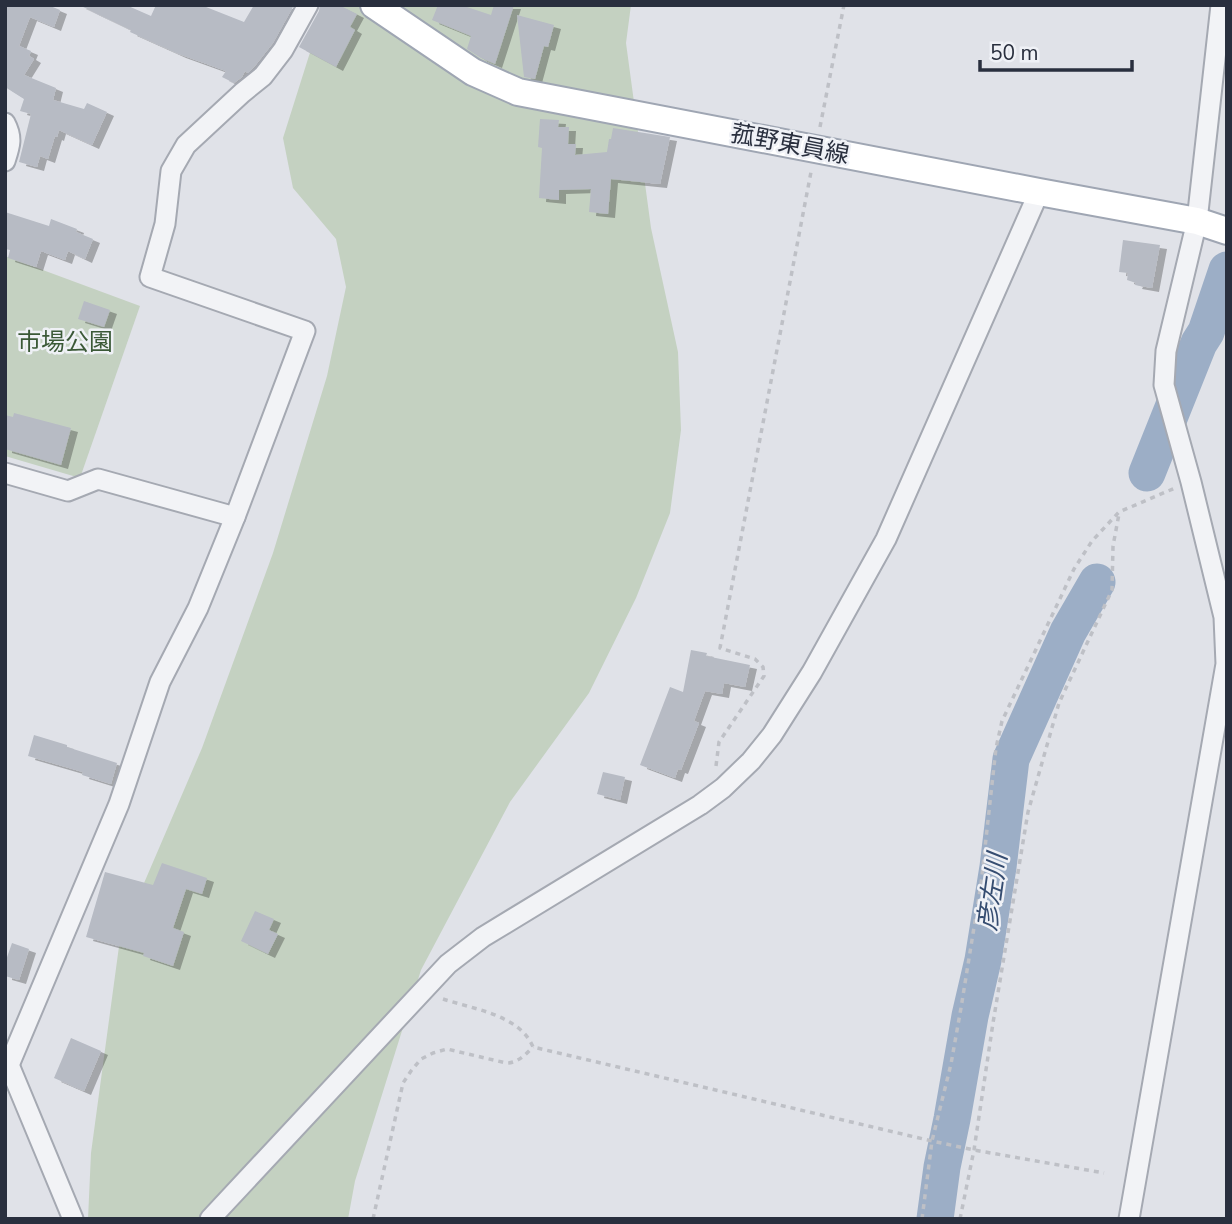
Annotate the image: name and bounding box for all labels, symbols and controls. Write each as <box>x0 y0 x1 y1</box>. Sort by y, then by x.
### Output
scale bar <box>980 28 1132 72</box>
text: 50 m <box>990 39 1039 67</box>
street label: 菰野東員線 <box>728 117 852 171</box>
park label: 市場公園 <box>17 326 113 358</box>
water label: 彦左川 <box>970 848 1016 933</box>

